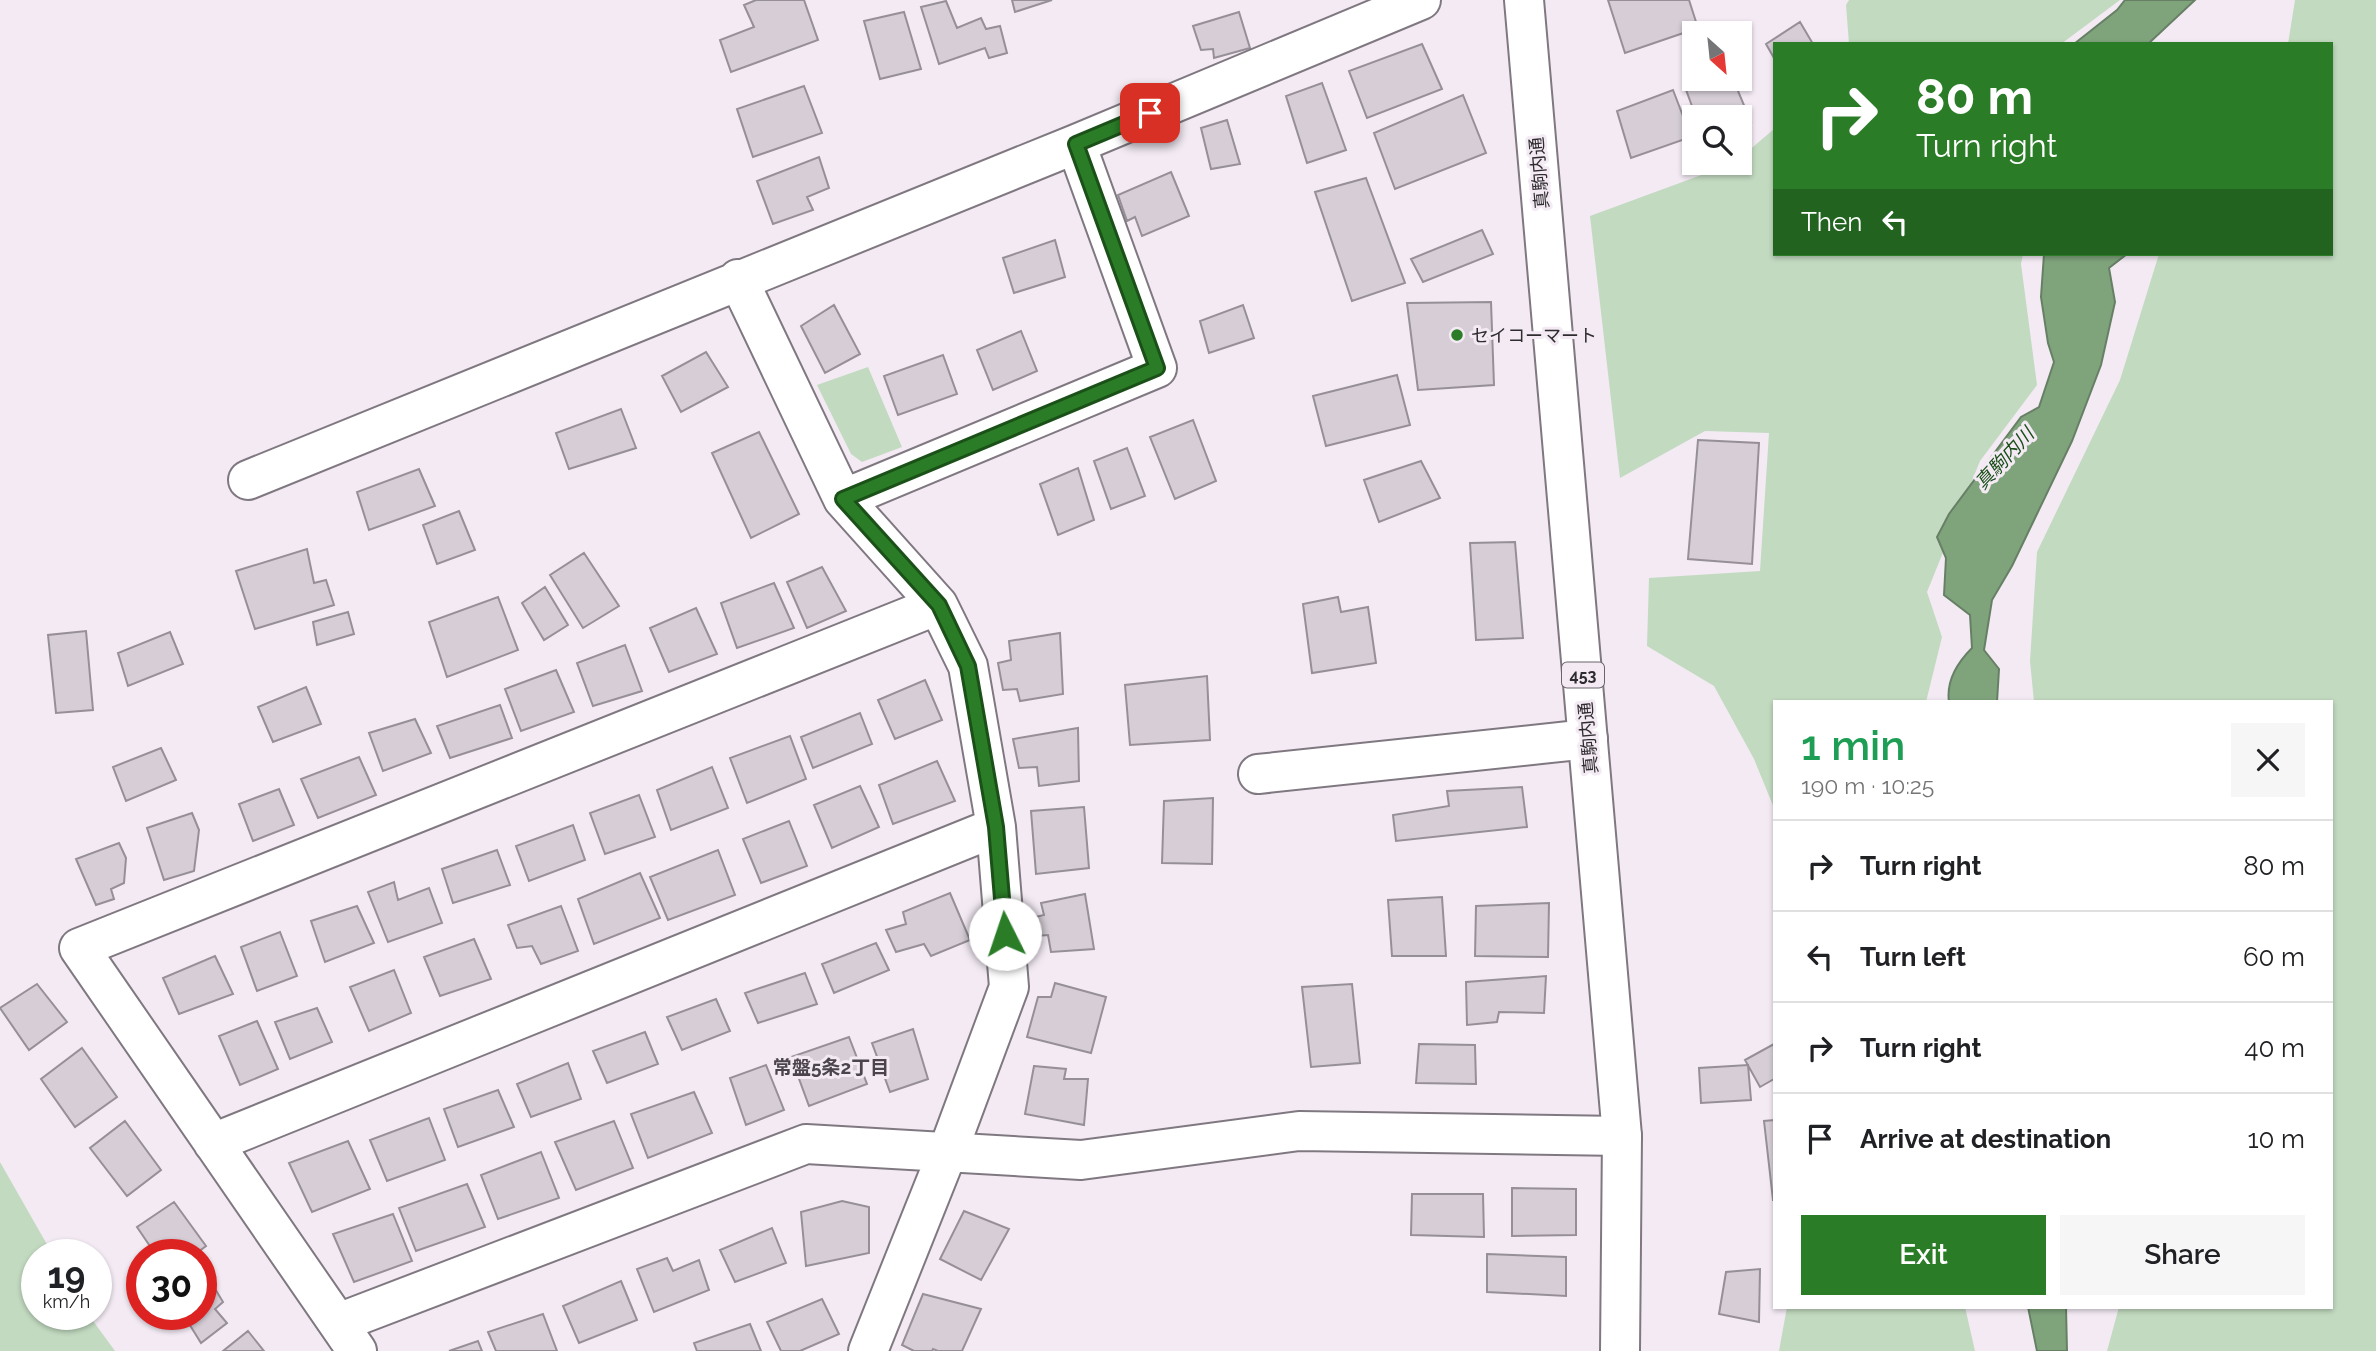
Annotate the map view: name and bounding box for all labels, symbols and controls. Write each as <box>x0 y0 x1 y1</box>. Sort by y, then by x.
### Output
north arrow <box>1682 21 1752 91</box>
map controls <box>1682 21 1752 175</box>
text: 80 m <box>1916 68 2033 125</box>
icon: right <box>1801 70 1892 161</box>
pin <box>1120 83 1180 143</box>
icon: arrive <box>1131 94 1169 132</box>
button: search <box>1682 105 1752 175</box>
text: Turn right <box>1916 127 2057 164</box>
street label: 真駒内通 <box>1525 136 1553 210</box>
icon: left <box>1876 203 1914 241</box>
text: Then <box>1801 207 1862 237</box>
place label: セイコーマート <box>1471 325 1597 346</box>
marker: セイコーマート <box>1449 327 1465 343</box>
water label: 真駒内川 <box>1970 421 2039 493</box>
road number: 453 <box>1562 662 1604 688</box>
street label: 真駒内通 <box>1574 701 1602 775</box>
text: 1 min <box>1801 721 1905 770</box>
button: close <box>2231 723 2305 797</box>
text: 190 m · 10:25 <box>1801 772 1934 799</box>
icon: right <box>1801 847 1839 885</box>
text: Turn right <box>1860 851 1981 881</box>
text: 80 m <box>2243 851 2305 881</box>
position arrow <box>968 897 1042 971</box>
icon: left <box>1801 938 1839 976</box>
text: Turn left <box>1860 942 1966 972</box>
text: 60 m <box>2243 942 2305 972</box>
icon: right <box>1801 1029 1839 1067</box>
text: Turn right <box>1860 1033 1981 1063</box>
text: 40 m <box>2244 1033 2305 1063</box>
district label: 常盤5条2丁目 <box>773 1056 889 1078</box>
icon: arrive <box>1801 1120 1839 1158</box>
text: Arrive at destination <box>1860 1124 2111 1154</box>
text: 10 m <box>2247 1124 2305 1154</box>
button: Exit <box>1801 1215 2046 1295</box>
button: Share <box>2060 1215 2305 1295</box>
speed limit sign: 30 <box>126 1239 217 1330</box>
text: 19 <box>48 1255 85 1296</box>
text: km/h <box>43 1291 90 1312</box>

